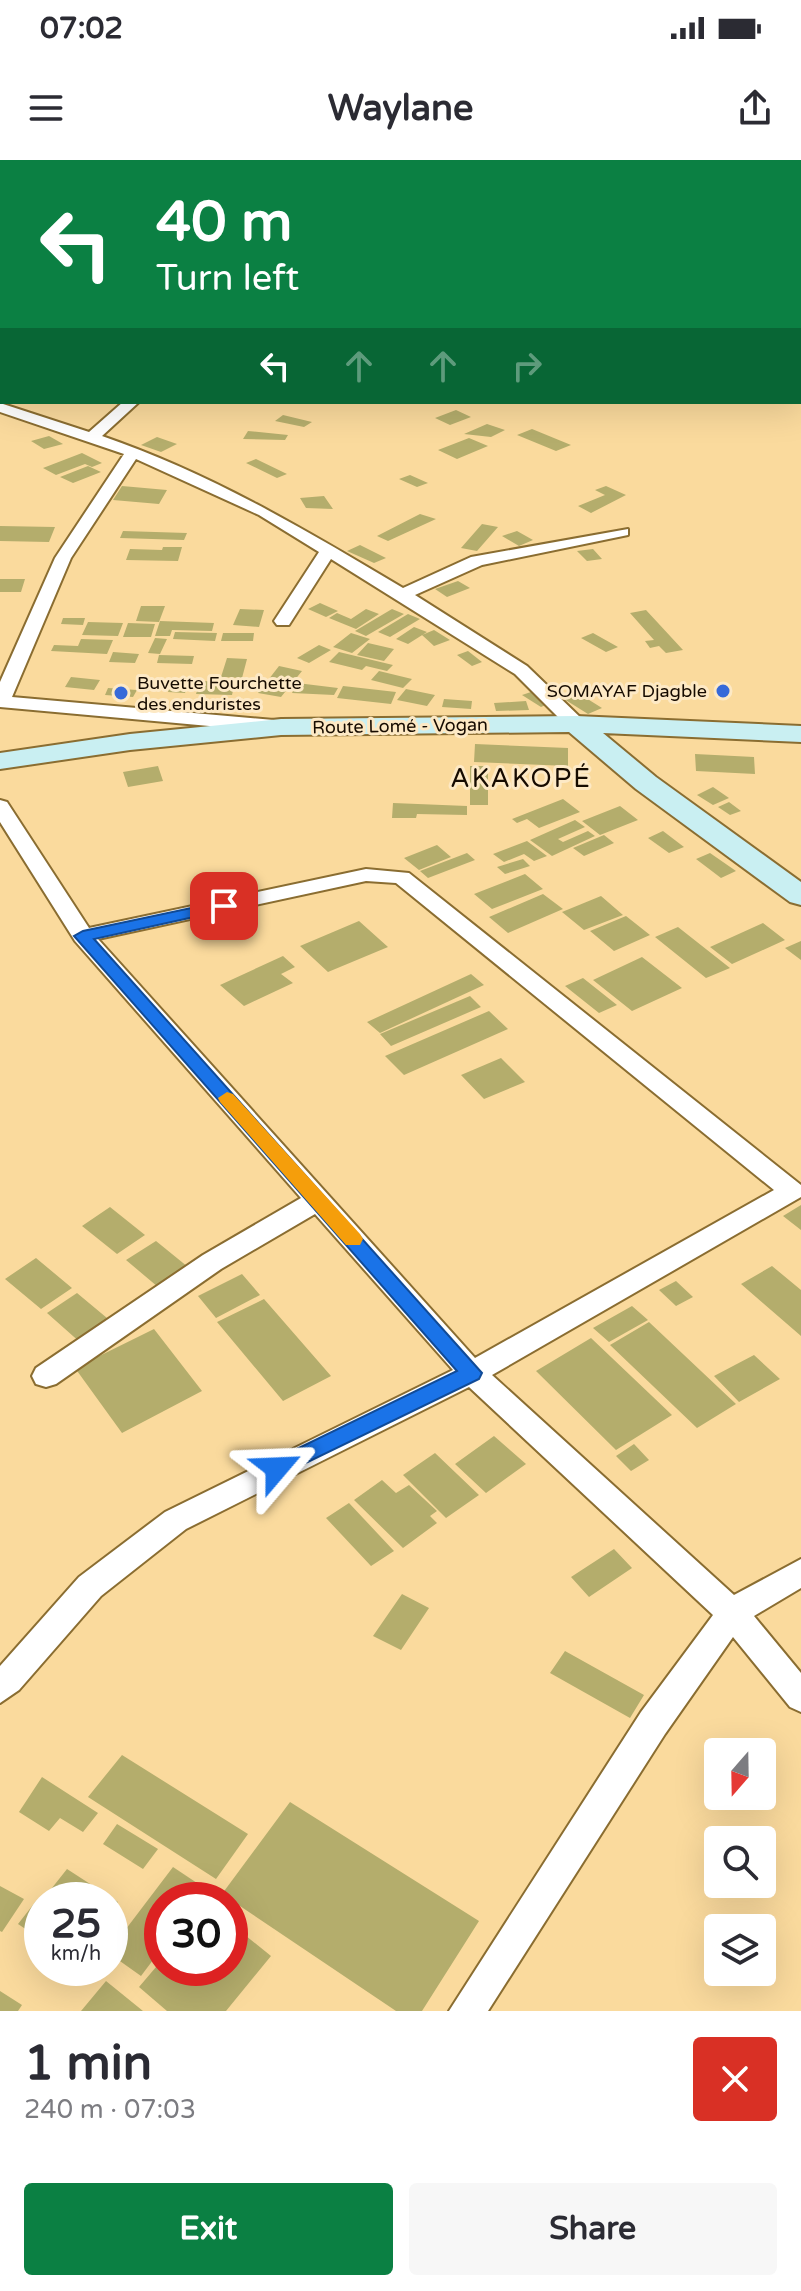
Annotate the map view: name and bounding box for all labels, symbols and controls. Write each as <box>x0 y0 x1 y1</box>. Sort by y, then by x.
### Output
text: 07:02 <box>40 10 123 47</box>
icon: menu <box>24 86 68 130</box>
icon: share <box>733 86 777 130</box>
text: Waylane <box>328 87 473 130</box>
text: 40 m <box>156 189 292 256</box>
icon: left <box>24 192 128 296</box>
text: Turn left <box>156 257 299 300</box>
icon: left <box>253 344 297 388</box>
icon: ahead <box>337 344 381 388</box>
icon: ahead <box>421 344 465 388</box>
icon: right <box>505 344 549 388</box>
place label: Buvette Fourchette des enduristes <box>137 672 302 715</box>
place label: SOMAYAF Djagble <box>547 680 707 702</box>
marker: SOMAYAF Djagble <box>714 682 732 700</box>
marker: Buvette Fourchette des enduristes <box>112 684 130 702</box>
street label: Route Lomé - Vogan <box>312 713 488 739</box>
district label: AKAKOPÉ <box>450 763 592 794</box>
pin <box>190 872 258 940</box>
icon: arrive <box>202 884 246 928</box>
position arrow <box>235 1426 319 1510</box>
north arrow <box>704 1738 776 1810</box>
map controls <box>704 1738 776 1986</box>
button: search <box>704 1826 776 1898</box>
speed limit sign: 30 <box>144 1882 248 1986</box>
text: 25 <box>51 1900 101 1948</box>
button: layers <box>704 1914 776 1986</box>
text: km/h <box>51 1942 101 1966</box>
text: 1 min <box>24 2035 152 2093</box>
button: close <box>693 2037 777 2121</box>
text: 240 m · 07:03 <box>24 2094 196 2125</box>
button: Exit <box>24 2183 393 2275</box>
button: Share <box>409 2183 777 2275</box>

